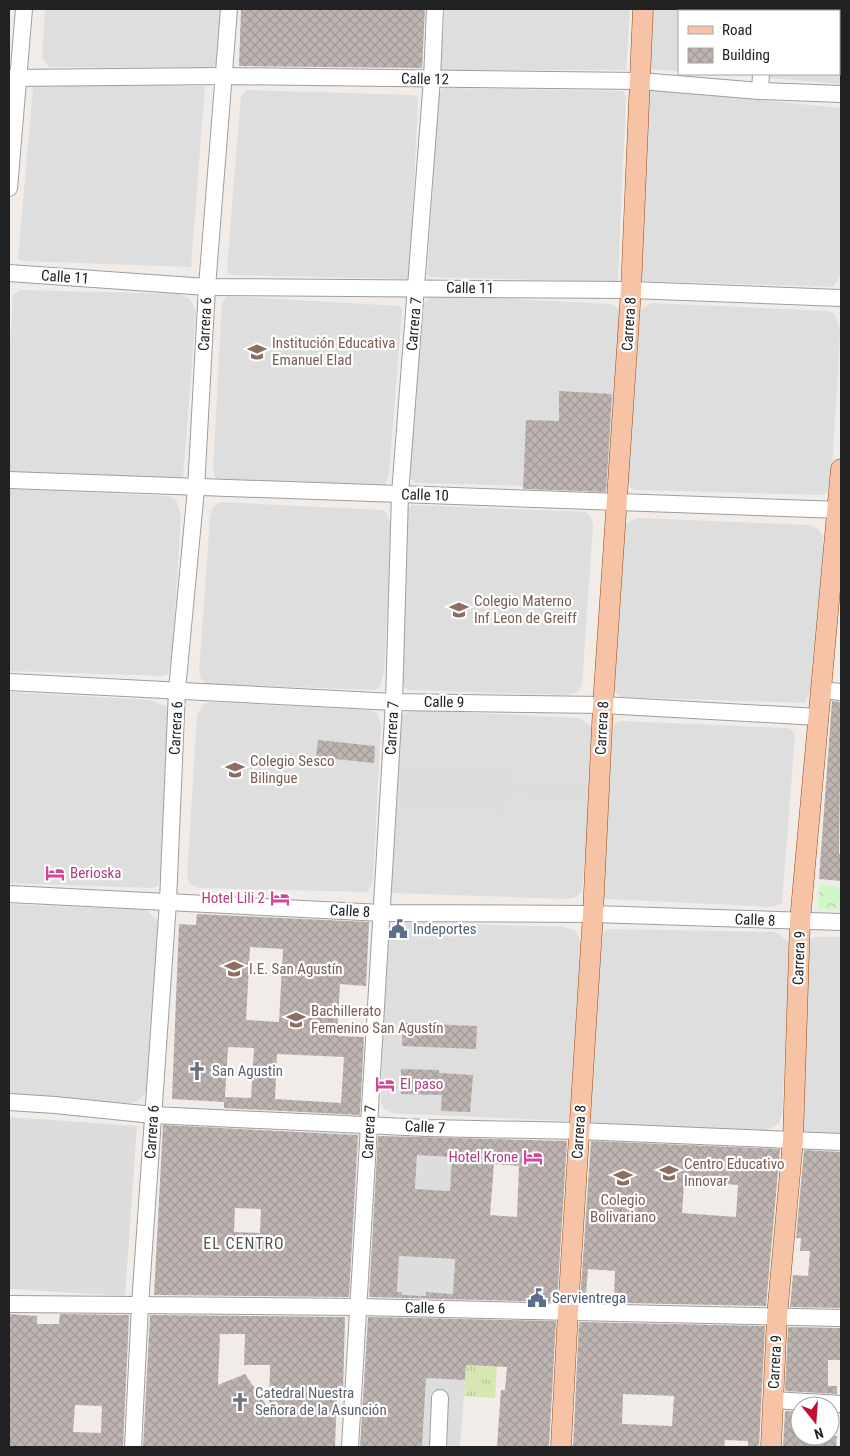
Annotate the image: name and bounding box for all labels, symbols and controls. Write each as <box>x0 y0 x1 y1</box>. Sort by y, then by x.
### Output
legend <box>678 10 840 75</box>
text: Road <box>722 21 752 39</box>
text: Building <box>722 46 770 64</box>
street label: Calle 12 <box>401 70 449 88</box>
street label: Calle 11 <box>41 266 89 288</box>
street label: Calle 11 <box>446 279 494 297</box>
street label: Carrera 7 <box>403 296 425 352</box>
street label: Carrera 8 <box>618 296 640 352</box>
street label: Carrera 6 <box>195 297 215 351</box>
place label: Institución Educativa Emanuel Elad <box>272 334 396 369</box>
school or university icon: Institución Educativa Emanuel Elad <box>246 341 268 363</box>
street label: Calle 10 <box>401 485 449 505</box>
place label: Colegio Materno Inf Leon de Greiff <box>474 592 577 627</box>
school or university icon: Colegio Materno Inf Leon de Greiff <box>448 599 470 621</box>
street label: Calle 9 <box>424 693 464 711</box>
street label: Carrera 6 <box>166 701 186 755</box>
street label: Carrera 7 <box>382 701 402 755</box>
street label: Carrera 8 <box>592 701 612 755</box>
place label: Colegio Sesco Bilingue <box>250 752 334 787</box>
school or university icon: Colegio Sesco Bilingue <box>224 759 246 781</box>
hotel icon: Berioska <box>44 862 66 884</box>
place label: Berioska <box>70 864 122 882</box>
hotel icon: Hotel Lili 2 <box>269 887 291 909</box>
place label: Hotel Lili 2 <box>202 889 265 907</box>
street label: Calle 8 <box>329 901 371 921</box>
street label: Calle 8 <box>734 910 776 930</box>
public building icon: Indeportes <box>387 918 409 940</box>
place label: Indeportes <box>413 920 477 938</box>
street label: Carrera 9 <box>789 931 809 985</box>
school or university icon: I.E. San Agustín <box>223 958 245 980</box>
place label: I.E. San Agustín <box>249 960 343 978</box>
place label: Bachillerato Femenino San Agustín <box>311 1002 443 1037</box>
school or university icon: Bachillerato Femenino San Agustín <box>285 1009 307 1031</box>
church icon: San Agustin <box>186 1060 208 1082</box>
place label: San Agustin <box>212 1062 283 1080</box>
hotel icon: El paso <box>374 1073 396 1095</box>
place label: El paso <box>400 1075 443 1093</box>
street label: Carrera 6 <box>141 1104 163 1160</box>
street label: Carrera 8 <box>568 1104 590 1160</box>
street label: Carrera 7 <box>359 1105 379 1159</box>
street label: Calle 7 <box>404 1117 446 1137</box>
hotel icon: Hotel Krone <box>522 1146 544 1168</box>
place label: Hotel Krone <box>448 1148 518 1166</box>
place label: Centro Educativo Innovar <box>684 1155 784 1190</box>
school or university icon: Centro Educativo Innovar <box>658 1162 680 1184</box>
school or university icon: Colegio Bolivariano <box>612 1167 634 1189</box>
place label: Colegio Bolivariano <box>590 1191 656 1226</box>
district label: EL CENTRO <box>203 1234 285 1253</box>
public building icon: Servientrega <box>526 1287 548 1309</box>
place label: Servientrega <box>552 1289 626 1307</box>
street label: Calle 6 <box>405 1299 445 1317</box>
street label: Carrera 9 <box>765 1335 785 1389</box>
place label: Catedral Nuestra Señora de la Asunción <box>255 1384 387 1419</box>
church icon: Catedral Nuestra Señora de la Asunción <box>229 1391 251 1413</box>
north arrow <box>790 1396 840 1446</box>
text: N <box>812 1425 825 1442</box>

